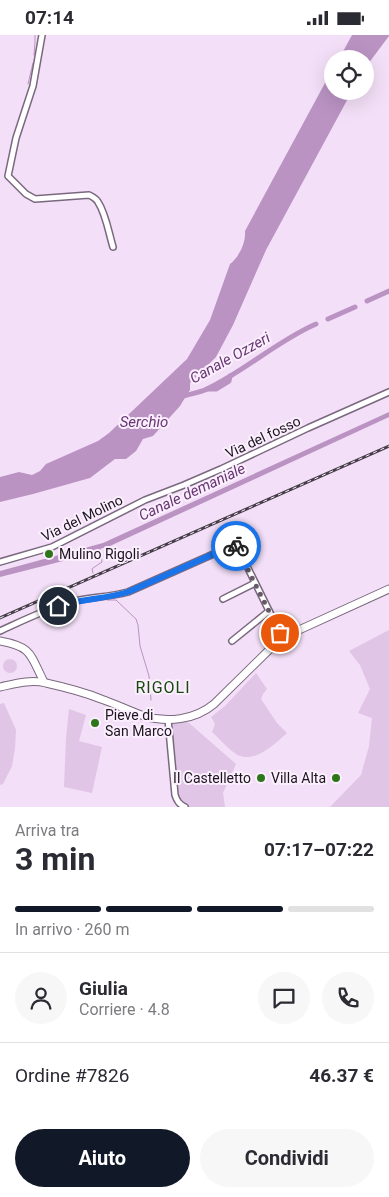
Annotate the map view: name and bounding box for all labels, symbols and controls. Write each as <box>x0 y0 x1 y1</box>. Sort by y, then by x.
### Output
text: 07:14 <box>25 6 74 29</box>
map controls <box>324 50 374 100</box>
button: locate <box>324 50 374 100</box>
water label: Canale Ozzeri <box>187 328 274 387</box>
water label: Serchio <box>120 413 168 431</box>
street label: Via del fosso <box>223 413 303 461</box>
water label: Canale demaniale <box>136 459 248 525</box>
street label: Via del Molino <box>39 491 125 545</box>
courier <box>211 521 261 571</box>
icon: bike <box>222 532 250 560</box>
place label: Mulino Rigoli <box>59 546 140 562</box>
marker: Mulino Rigoli <box>43 548 55 560</box>
pin <box>37 585 79 627</box>
icon: home <box>44 592 72 620</box>
pin <box>259 612 301 654</box>
icon: bag <box>266 619 294 647</box>
district label: RIGOLI <box>135 678 191 697</box>
place label: Pieve di San Marco <box>105 707 172 739</box>
marker: Pieve di San Marco <box>89 717 101 729</box>
place label: Il Castelletto <box>173 770 251 786</box>
place label: Villa Alta <box>271 770 326 786</box>
marker: Il Castelletto <box>255 772 267 784</box>
marker: Villa Alta <box>330 772 342 784</box>
text: Arriva tra <box>15 821 80 840</box>
text: 07:17–07:22 <box>264 838 374 861</box>
text: 3 min <box>15 840 95 878</box>
text: In arrivo · 260 m <box>15 920 129 939</box>
button: person <box>15 972 67 1024</box>
button: chat <box>258 972 310 1024</box>
button: phone <box>322 972 374 1024</box>
text: Giulia <box>79 977 128 1000</box>
text: Corriere · 4.8 <box>79 1000 170 1019</box>
text: Ordine #7826 <box>15 1064 129 1087</box>
text: 46.37 € <box>309 1064 374 1087</box>
button: Aiuto <box>15 1129 190 1187</box>
button: Condividi <box>200 1129 374 1187</box>

